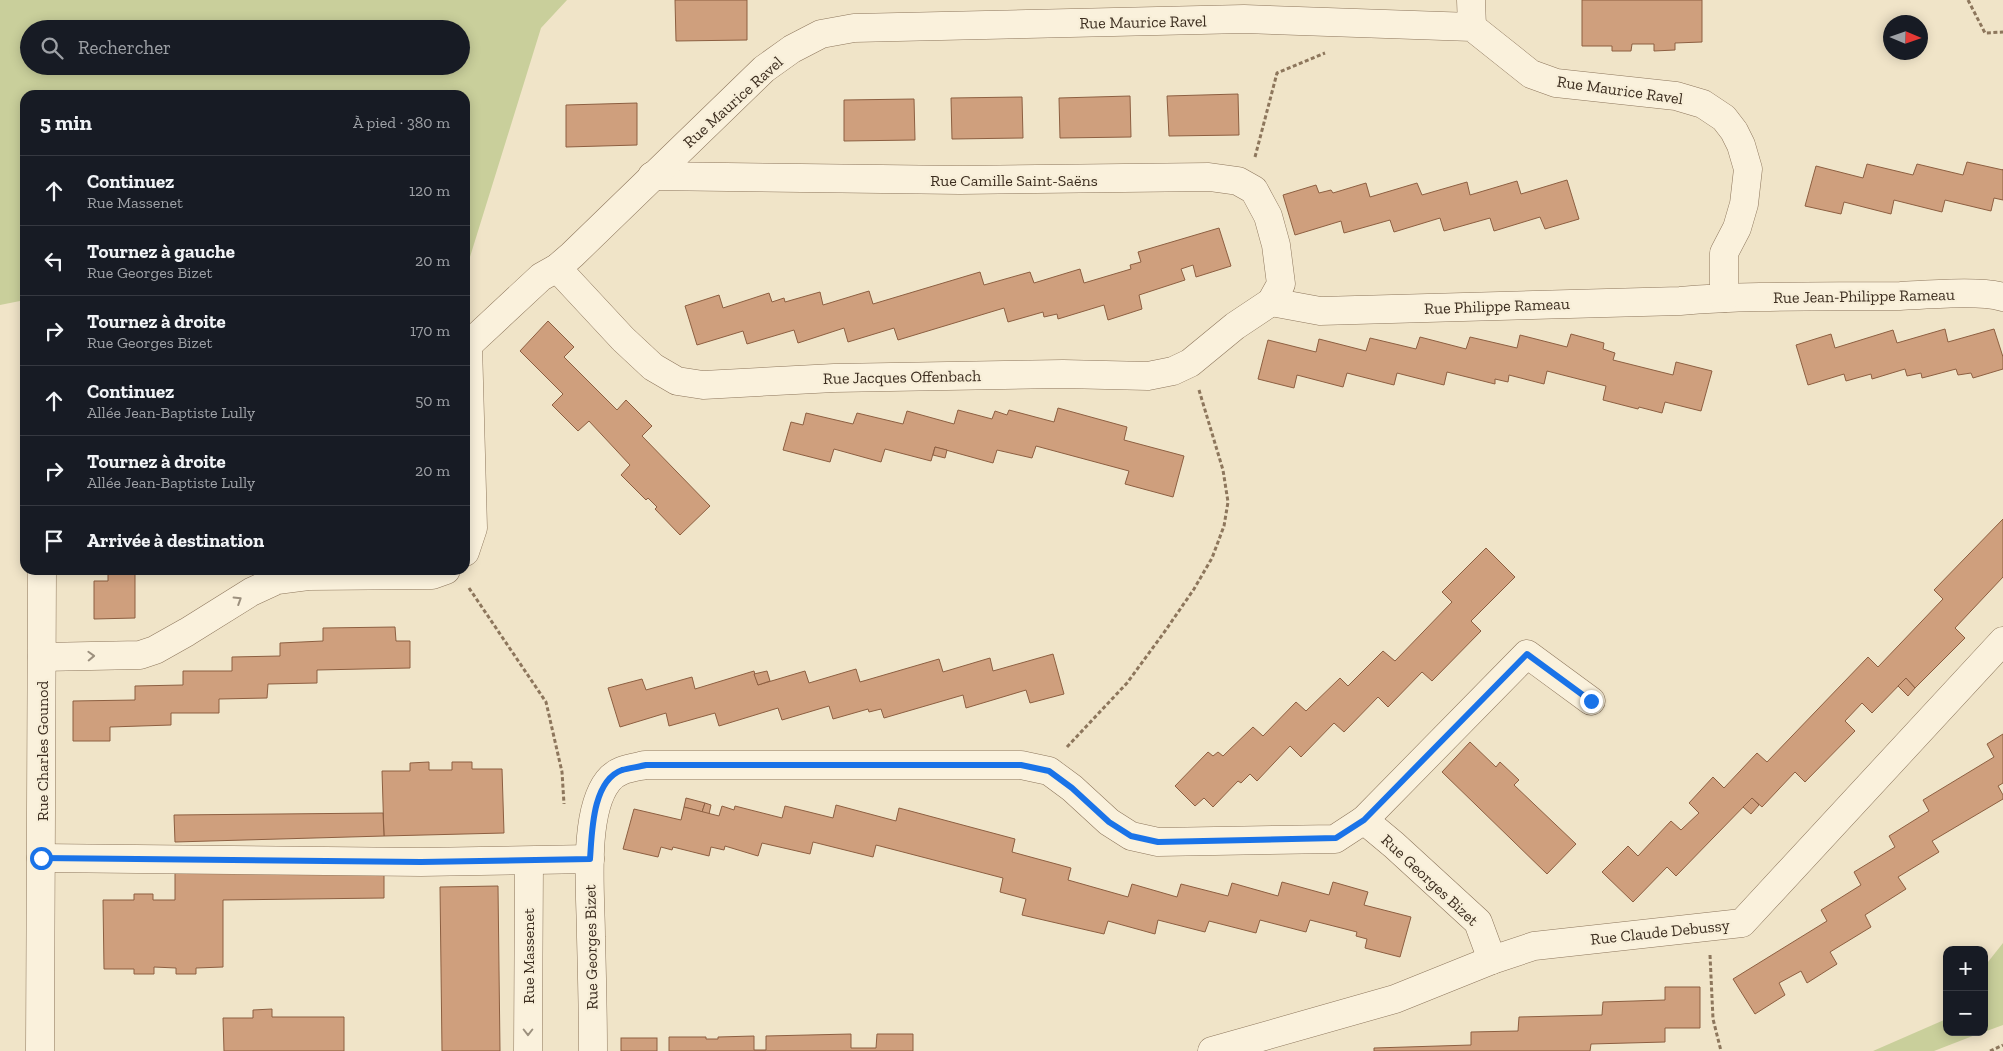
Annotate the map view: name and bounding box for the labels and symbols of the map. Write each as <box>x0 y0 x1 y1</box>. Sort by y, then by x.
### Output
street label: Rue Maurice Ravel <box>1079 11 1207 33</box>
north arrow <box>1883 15 1928 60</box>
street label: Rue Maurice Ravel <box>679 52 787 152</box>
street label: Rue Maurice Ravel <box>1556 72 1684 108</box>
street label: Rue Camille Saint-Saëns <box>930 171 1098 190</box>
street label: Rue Jean-Philippe Rameau <box>1773 285 1955 307</box>
street label: Rue Philippe Rameau <box>1424 294 1570 318</box>
street label: Rue Jacques Offenbach <box>823 366 981 388</box>
one-way arrow <box>233 596 242 606</box>
one-way arrow <box>87 651 95 661</box>
street label: Rue Charles Gounod <box>33 681 52 821</box>
route end <box>1580 690 1603 713</box>
street label: Rue Georges Bizet <box>1378 830 1482 930</box>
route start <box>30 847 53 870</box>
street label: Rue Georges Bizet <box>580 884 602 1010</box>
street label: Rue Massenet <box>519 908 538 1004</box>
street label: Rue Claude Debussy <box>1590 915 1731 949</box>
one-way arrow <box>523 1028 533 1036</box>

